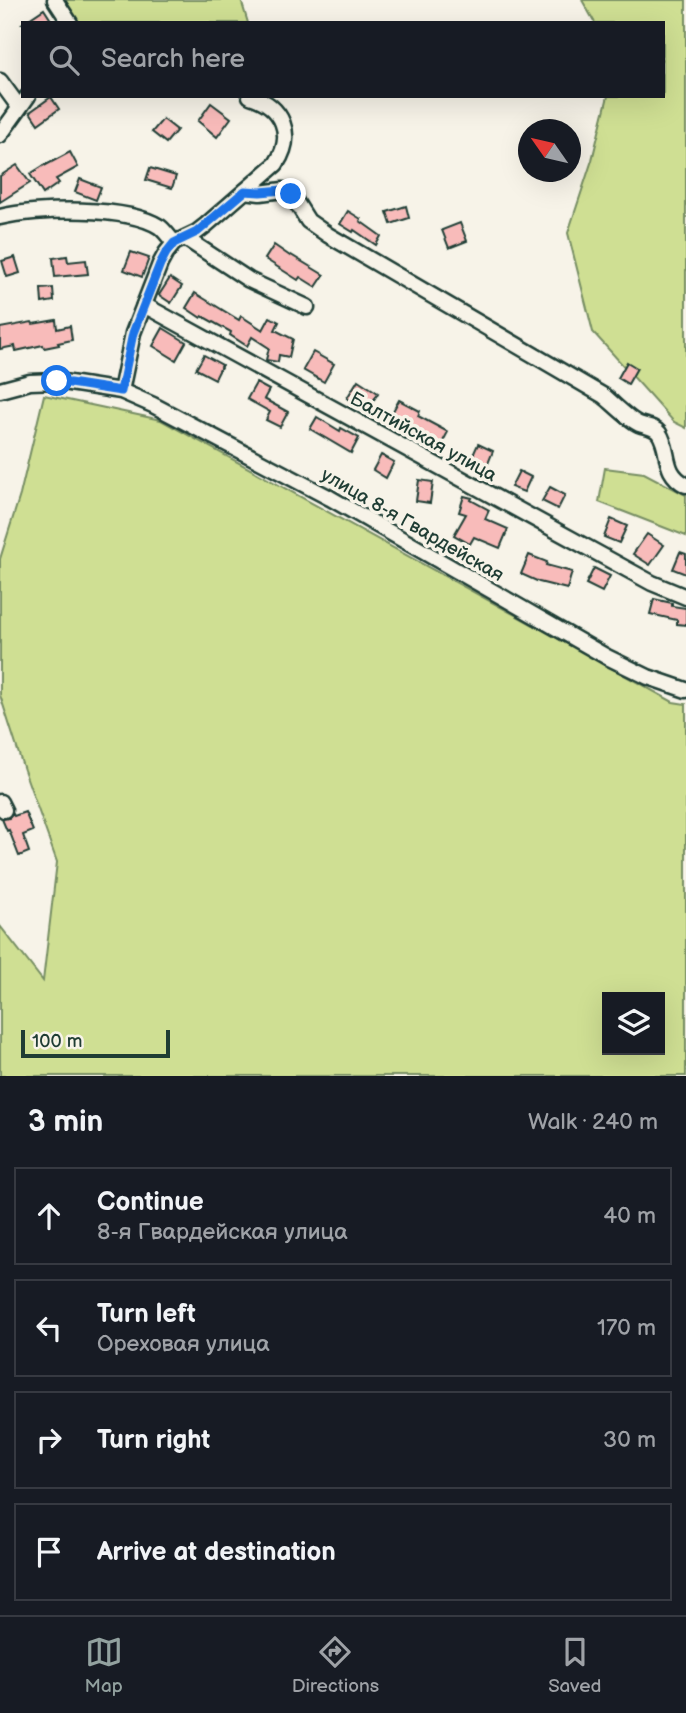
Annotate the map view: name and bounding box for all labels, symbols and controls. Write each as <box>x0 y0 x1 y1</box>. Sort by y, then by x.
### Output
search box <box>21 21 665 98</box>
icon: search <box>45 41 83 79</box>
text: Search here <box>101 44 245 75</box>
north arrow <box>518 119 581 182</box>
route end <box>275 178 306 209</box>
route start <box>41 365 72 396</box>
street label: Балтийская улица <box>346 387 501 487</box>
street label: улица 8-я Гвардейская <box>317 464 508 587</box>
map controls <box>602 992 665 1055</box>
button: layers <box>602 992 665 1055</box>
scale bar <box>21 1027 170 1059</box>
text: 100 m <box>32 1030 83 1053</box>
text: 3 min <box>28 1104 103 1140</box>
text: Walk · 240 m <box>528 1108 658 1136</box>
text: Continue <box>97 1187 204 1218</box>
icon: ahead <box>30 1197 68 1235</box>
text: 40 m <box>603 1202 656 1230</box>
text: 8-я Гвардейская улица <box>97 1218 348 1246</box>
text: Turn left <box>97 1299 196 1330</box>
icon: left <box>30 1309 68 1347</box>
text: 170 m <box>597 1314 656 1342</box>
text: Ореховая улица <box>97 1330 270 1358</box>
icon: right <box>30 1421 68 1459</box>
text: Turn right <box>97 1425 210 1456</box>
text: 30 m <box>603 1426 656 1454</box>
icon: arrive <box>30 1533 68 1571</box>
text: Arrive at destination <box>97 1537 336 1568</box>
tab: Map <box>85 1633 123 1698</box>
tab: Directions <box>292 1633 379 1698</box>
tab: Saved <box>548 1633 601 1698</box>

